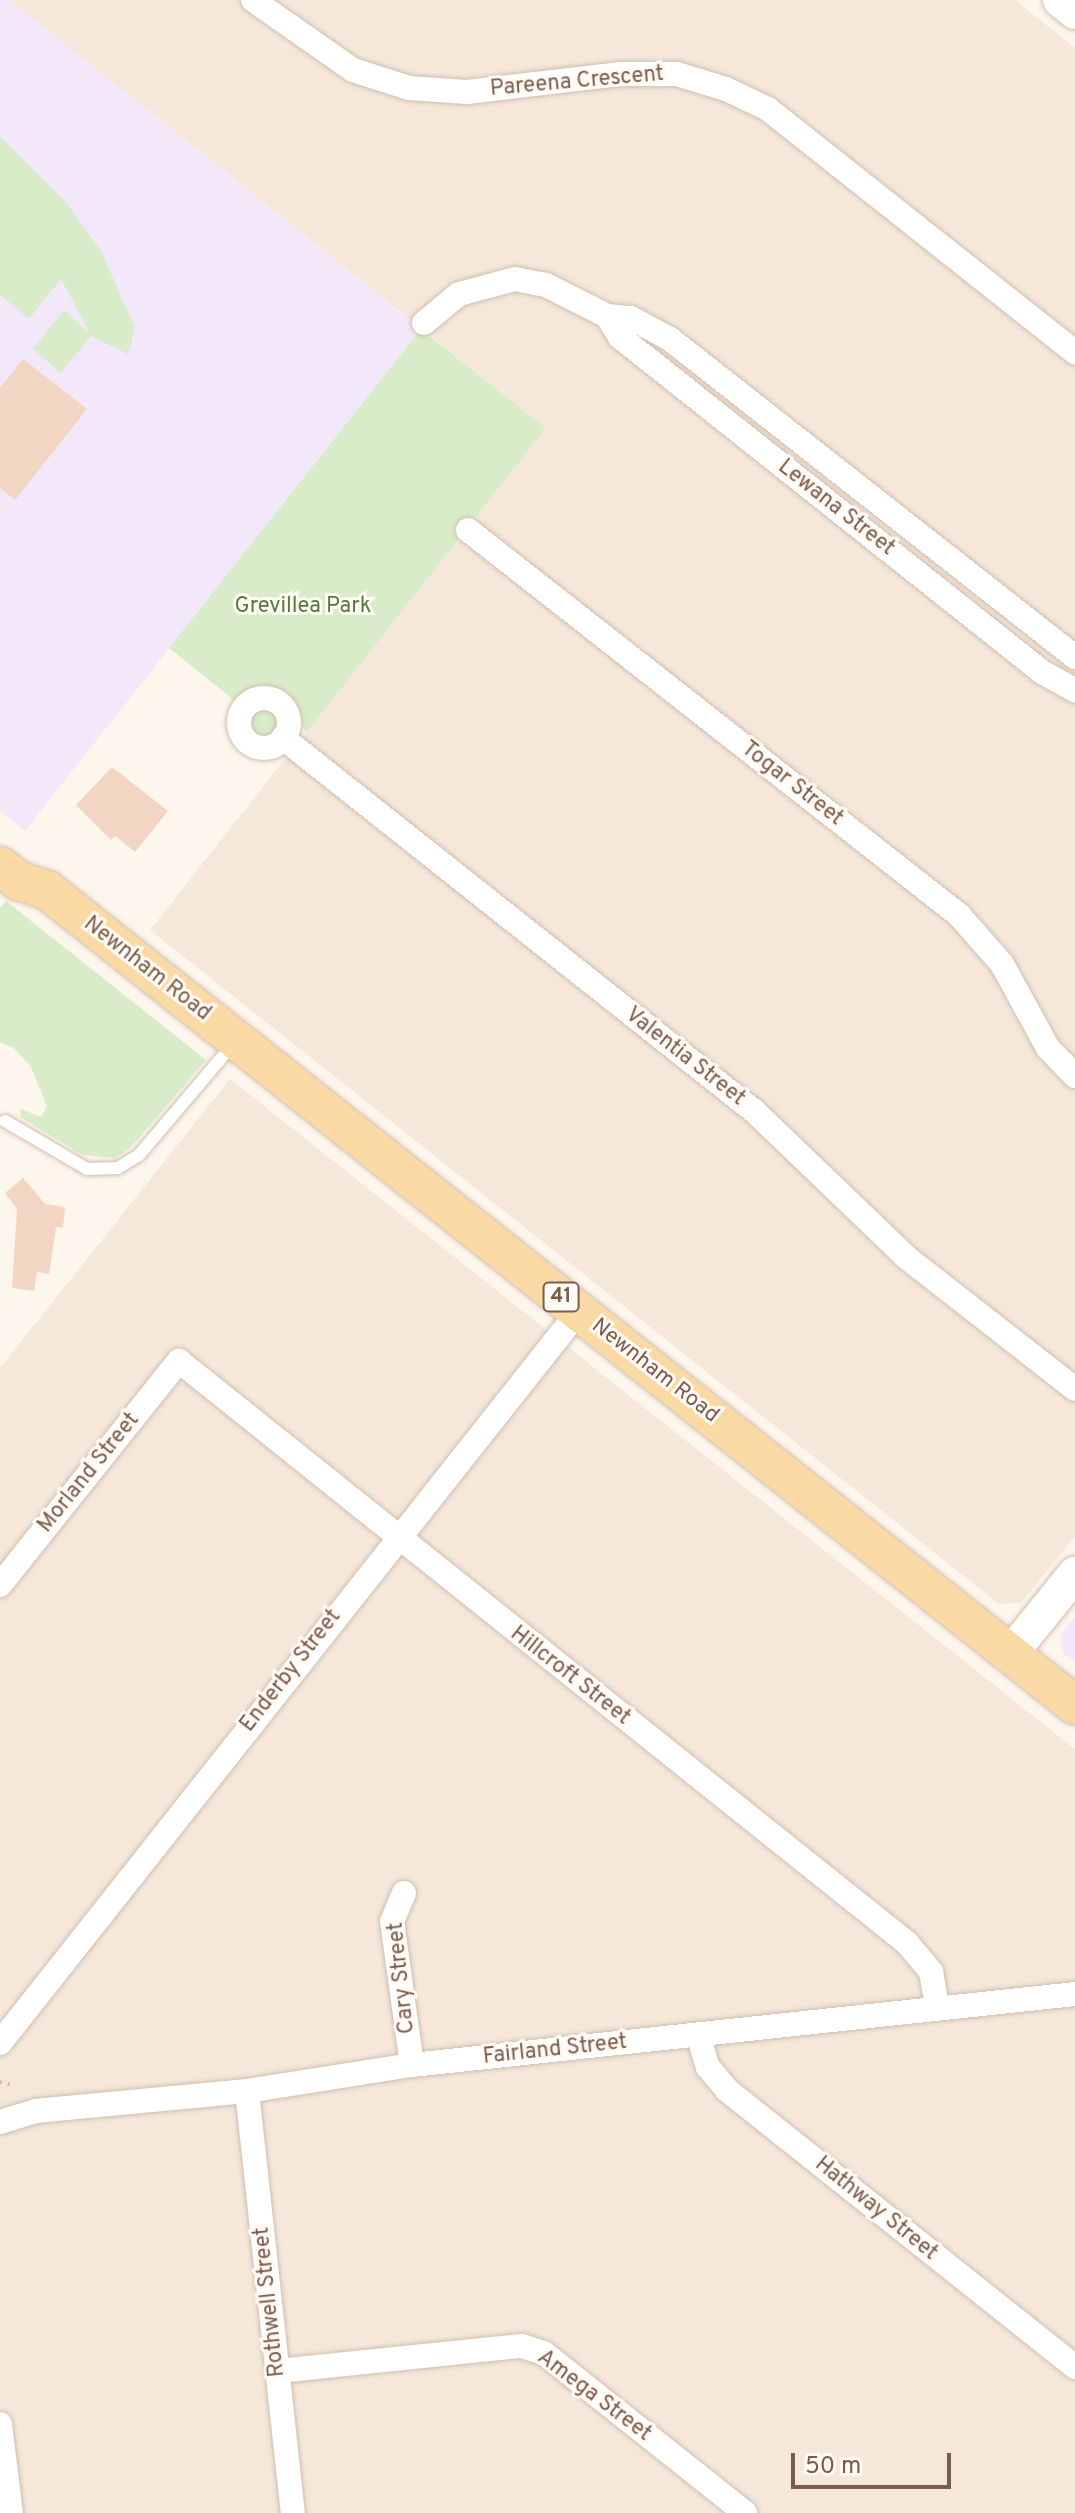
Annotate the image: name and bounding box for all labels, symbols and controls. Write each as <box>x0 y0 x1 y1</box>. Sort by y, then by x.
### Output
street label: Pareena Crescent <box>489 61 665 103</box>
street label: Lewana Street <box>772 454 900 562</box>
park label: Grevillea Park <box>235 594 371 620</box>
street label: Togar Street <box>736 736 848 832</box>
street label: Newnham Road <box>78 911 216 1027</box>
street label: Valentia Street <box>620 1002 750 1112</box>
road number: 41 <box>541 1281 581 1313</box>
street label: Newnham Road <box>586 1313 724 1429</box>
street label: Morland Street <box>33 1408 145 1538</box>
street label: Enderby Street <box>235 1604 347 1738</box>
street label: Hillcroft Street <box>505 1621 635 1731</box>
street label: Cary Street <box>383 1921 421 2035</box>
street label: Fairland Street <box>482 2029 628 2071</box>
street label: Hathway Street <box>809 2151 943 2267</box>
street label: Rothwell Street <box>249 2226 291 2378</box>
street label: Amega Street <box>532 2345 656 2447</box>
scale bar <box>795 2437 955 2487</box>
text: 50 m <box>805 2452 861 2482</box>

